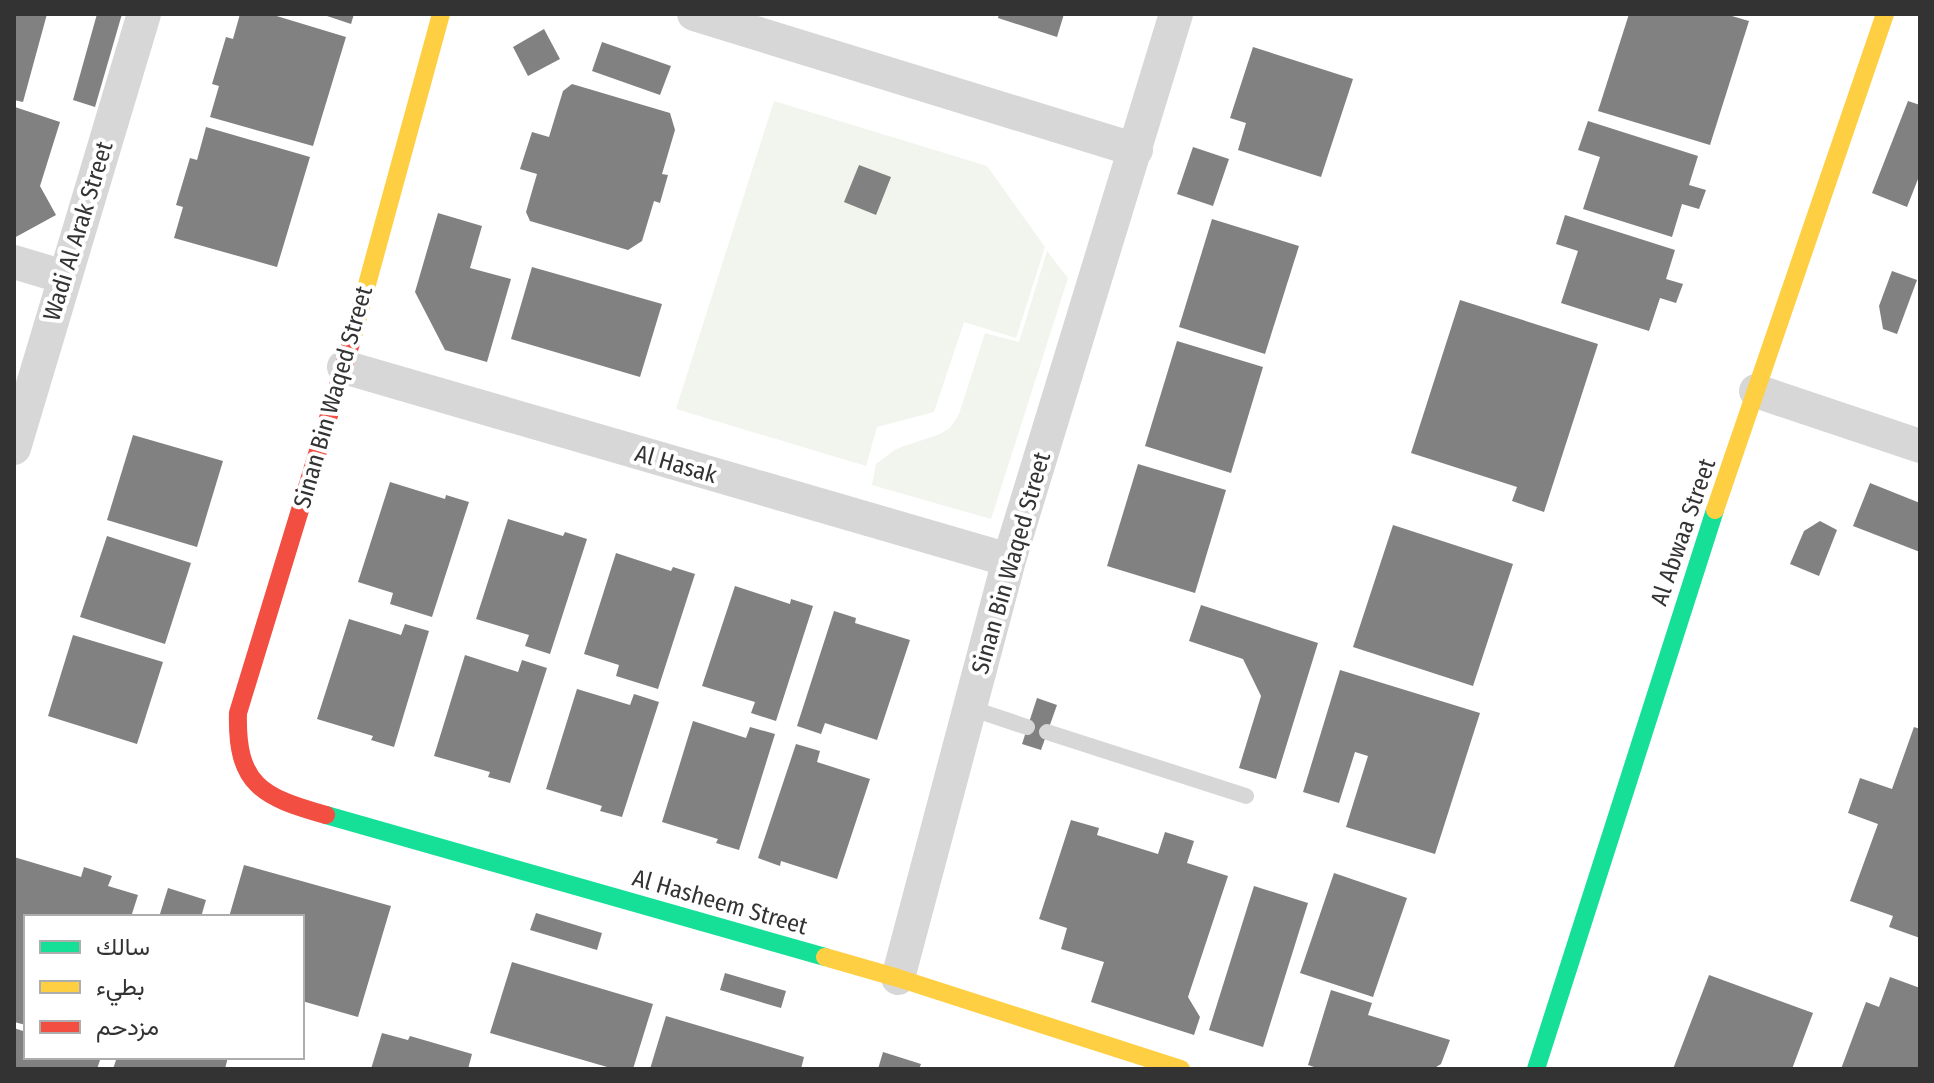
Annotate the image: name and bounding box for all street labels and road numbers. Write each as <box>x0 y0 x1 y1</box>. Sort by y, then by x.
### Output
street label: Wadi Al Arak Street <box>37 138 119 324</box>
street label: Sinan Bin Waqed Street <box>288 283 378 511</box>
street label: Al Hasak <box>632 439 721 489</box>
street label: Sinan Bin Waqed Street <box>966 449 1056 677</box>
street label: Al Abwaa Street <box>1645 455 1721 609</box>
street label: Al Hasheem Street <box>629 864 811 940</box>

